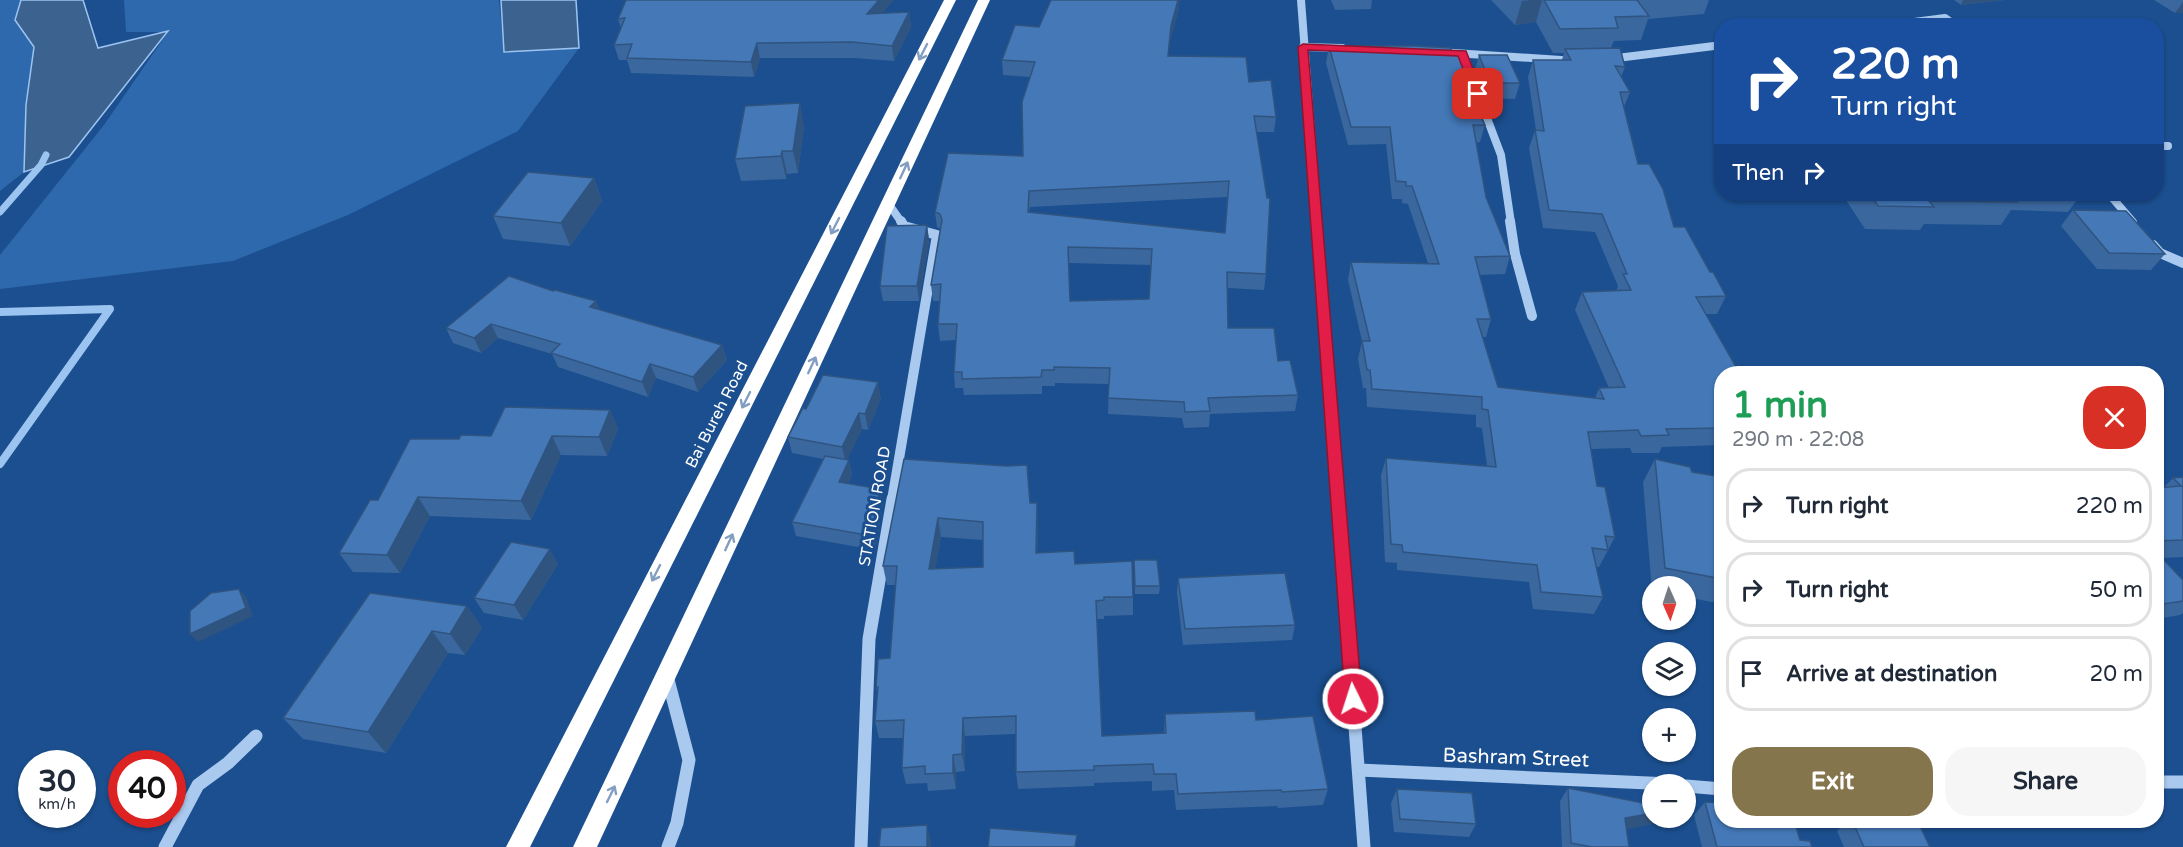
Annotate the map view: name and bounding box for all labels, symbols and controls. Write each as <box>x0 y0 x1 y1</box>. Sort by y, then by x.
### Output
text: 220 m <box>1831 39 1960 90</box>
icon: right <box>1732 42 1810 120</box>
one-way arrow <box>917 43 929 61</box>
pin <box>1452 68 1503 119</box>
icon: arrive <box>1461 77 1494 110</box>
text: Turn right <box>1831 90 1957 123</box>
icon: right <box>1797 156 1830 189</box>
text: Then <box>1732 160 1785 186</box>
one-way arrow <box>898 161 910 179</box>
one-way arrow <box>829 217 841 235</box>
street label: Bai Bureh Road <box>681 357 753 472</box>
one-way arrow <box>806 357 818 375</box>
text: 1 min <box>1732 384 1828 427</box>
button: close <box>2083 386 2146 449</box>
one-way arrow <box>740 390 751 408</box>
text: 290 m · 22:08 <box>1732 428 1864 452</box>
street label: STATION ROAD <box>855 445 895 568</box>
icon: right <box>1735 489 1768 522</box>
text: Turn right <box>1786 493 1888 519</box>
text: 220 m <box>2076 493 2143 519</box>
one-way arrow <box>724 533 736 551</box>
one-way arrow <box>650 563 661 581</box>
icon: right <box>1735 573 1768 606</box>
north arrow <box>1642 576 1696 630</box>
map controls <box>1642 576 1696 828</box>
text: Turn right <box>1786 577 1888 603</box>
text: 50 m <box>2089 577 2143 603</box>
button: layers <box>1642 642 1696 696</box>
icon: arrive <box>1735 657 1768 690</box>
text: Arrive at destination <box>1786 661 1997 687</box>
text: 20 m <box>2089 661 2143 687</box>
position arrow <box>1321 667 1385 731</box>
button: + <box>1642 708 1696 762</box>
street label: Bashram Street <box>1442 743 1590 773</box>
button: Exit <box>1732 747 1933 816</box>
button: Share <box>1945 747 2146 816</box>
speed limit sign: 40 <box>108 750 186 828</box>
text: 30 <box>38 763 76 800</box>
button: − <box>1642 774 1696 828</box>
one-way arrow <box>605 786 617 804</box>
text: km/h <box>38 795 76 813</box>

